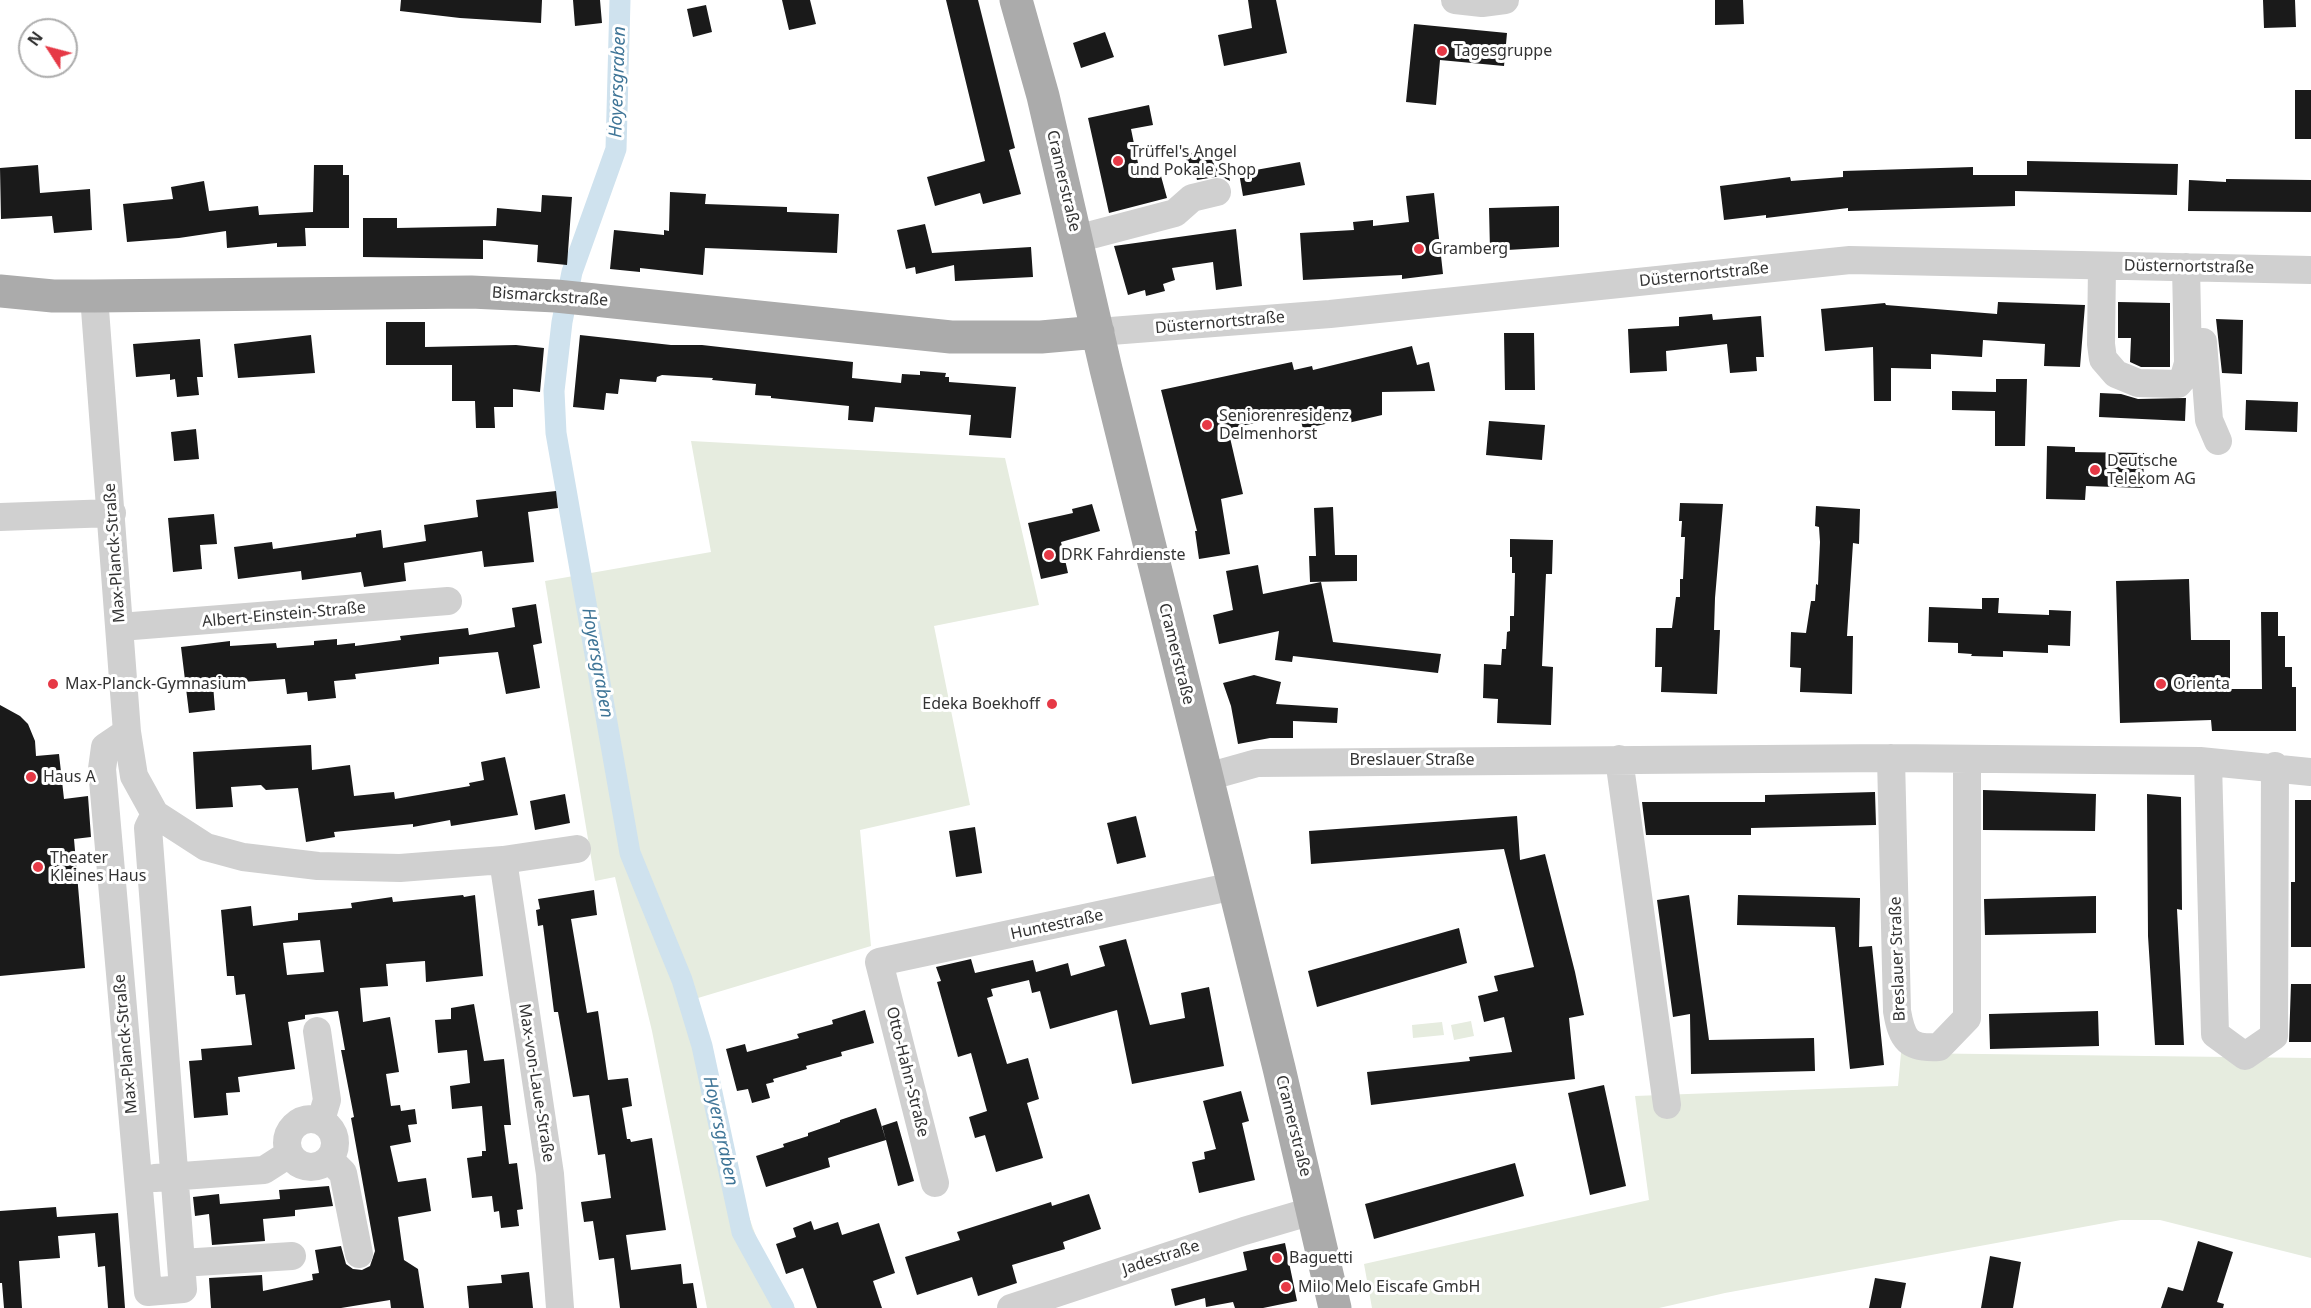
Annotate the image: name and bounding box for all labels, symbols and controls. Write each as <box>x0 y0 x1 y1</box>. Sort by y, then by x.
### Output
north arrow <box>18 18 78 78</box>
water label: Hoyersgraben <box>605 26 631 138</box>
text: N <box>22 27 48 50</box>
place label: Tagesgruppe <box>1454 41 1552 61</box>
marker: Tagesgruppe <box>1435 44 1449 58</box>
street label: Cramerstraße <box>1042 128 1084 234</box>
place label: Trüffel's Angel und Pokale Shop <box>1130 142 1256 180</box>
marker: Trüffel's Angel und Pokale Shop <box>1111 154 1125 168</box>
place label: Gramberg <box>1431 239 1508 259</box>
marker: Gramberg <box>1412 242 1426 256</box>
street label: Düsternortstraße <box>2124 256 2254 278</box>
street label: Düsternortstraße <box>1638 259 1770 291</box>
street label: Bismarckstraße <box>491 283 609 311</box>
street label: Düsternortstraße <box>1154 308 1286 338</box>
place label: Seniorenresidenz Delmenhorst <box>1219 406 1349 444</box>
marker: Seniorenresidenz Delmenhorst <box>1200 418 1214 432</box>
place label: Deutsche Telekom AG <box>2107 451 2196 489</box>
marker: Deutsche Telekom AG <box>2088 463 2102 477</box>
street label: Max-Planck-Straße <box>101 482 129 624</box>
place label: DRK Fahrdienste <box>1061 545 1185 565</box>
marker: DRK Fahrdienste <box>1042 548 1056 562</box>
street label: Albert-Einstein-Straße <box>201 598 367 632</box>
street label: Cramerstraße <box>1154 601 1198 707</box>
water label: Hoyersgraben <box>577 606 617 720</box>
place label: Max-Planck-Gymnasium <box>65 674 246 694</box>
place label: Orienta <box>2173 674 2230 694</box>
marker: Max-Planck-Gymnasium <box>46 677 60 691</box>
marker: Orienta <box>2154 677 2168 691</box>
place label: Edeka Boekhoff <box>922 694 1040 714</box>
marker: Edeka Boekhoff <box>1045 697 1059 711</box>
street label: Breslauer Straße <box>1349 750 1475 770</box>
place label: Haus A <box>43 767 96 787</box>
marker: Haus A <box>24 770 38 784</box>
place label: Theater Kleines Haus <box>50 848 146 886</box>
marker: Theater Kleines Haus <box>31 860 45 874</box>
street label: Breslauer Straße <box>1886 896 1910 1022</box>
street label: Huntestraße <box>1009 906 1105 944</box>
street label: Max-Planck-Straße <box>110 973 142 1115</box>
street label: Max-von-Laue-Straße <box>514 1002 558 1164</box>
street label: Otto-Hahn-Straße <box>882 1005 932 1139</box>
street label: Cramerstraße <box>1271 1073 1315 1179</box>
water label: Hoyersgraben <box>698 1074 742 1188</box>
street label: Jadestraße <box>1120 1237 1202 1279</box>
place label: Baguetti <box>1289 1248 1353 1268</box>
marker: Baguetti <box>1270 1251 1284 1265</box>
place label: Milo Melo Eiscafe GmbH <box>1298 1277 1480 1297</box>
marker: Milo Melo Eiscafe GmbH <box>1279 1280 1293 1294</box>

